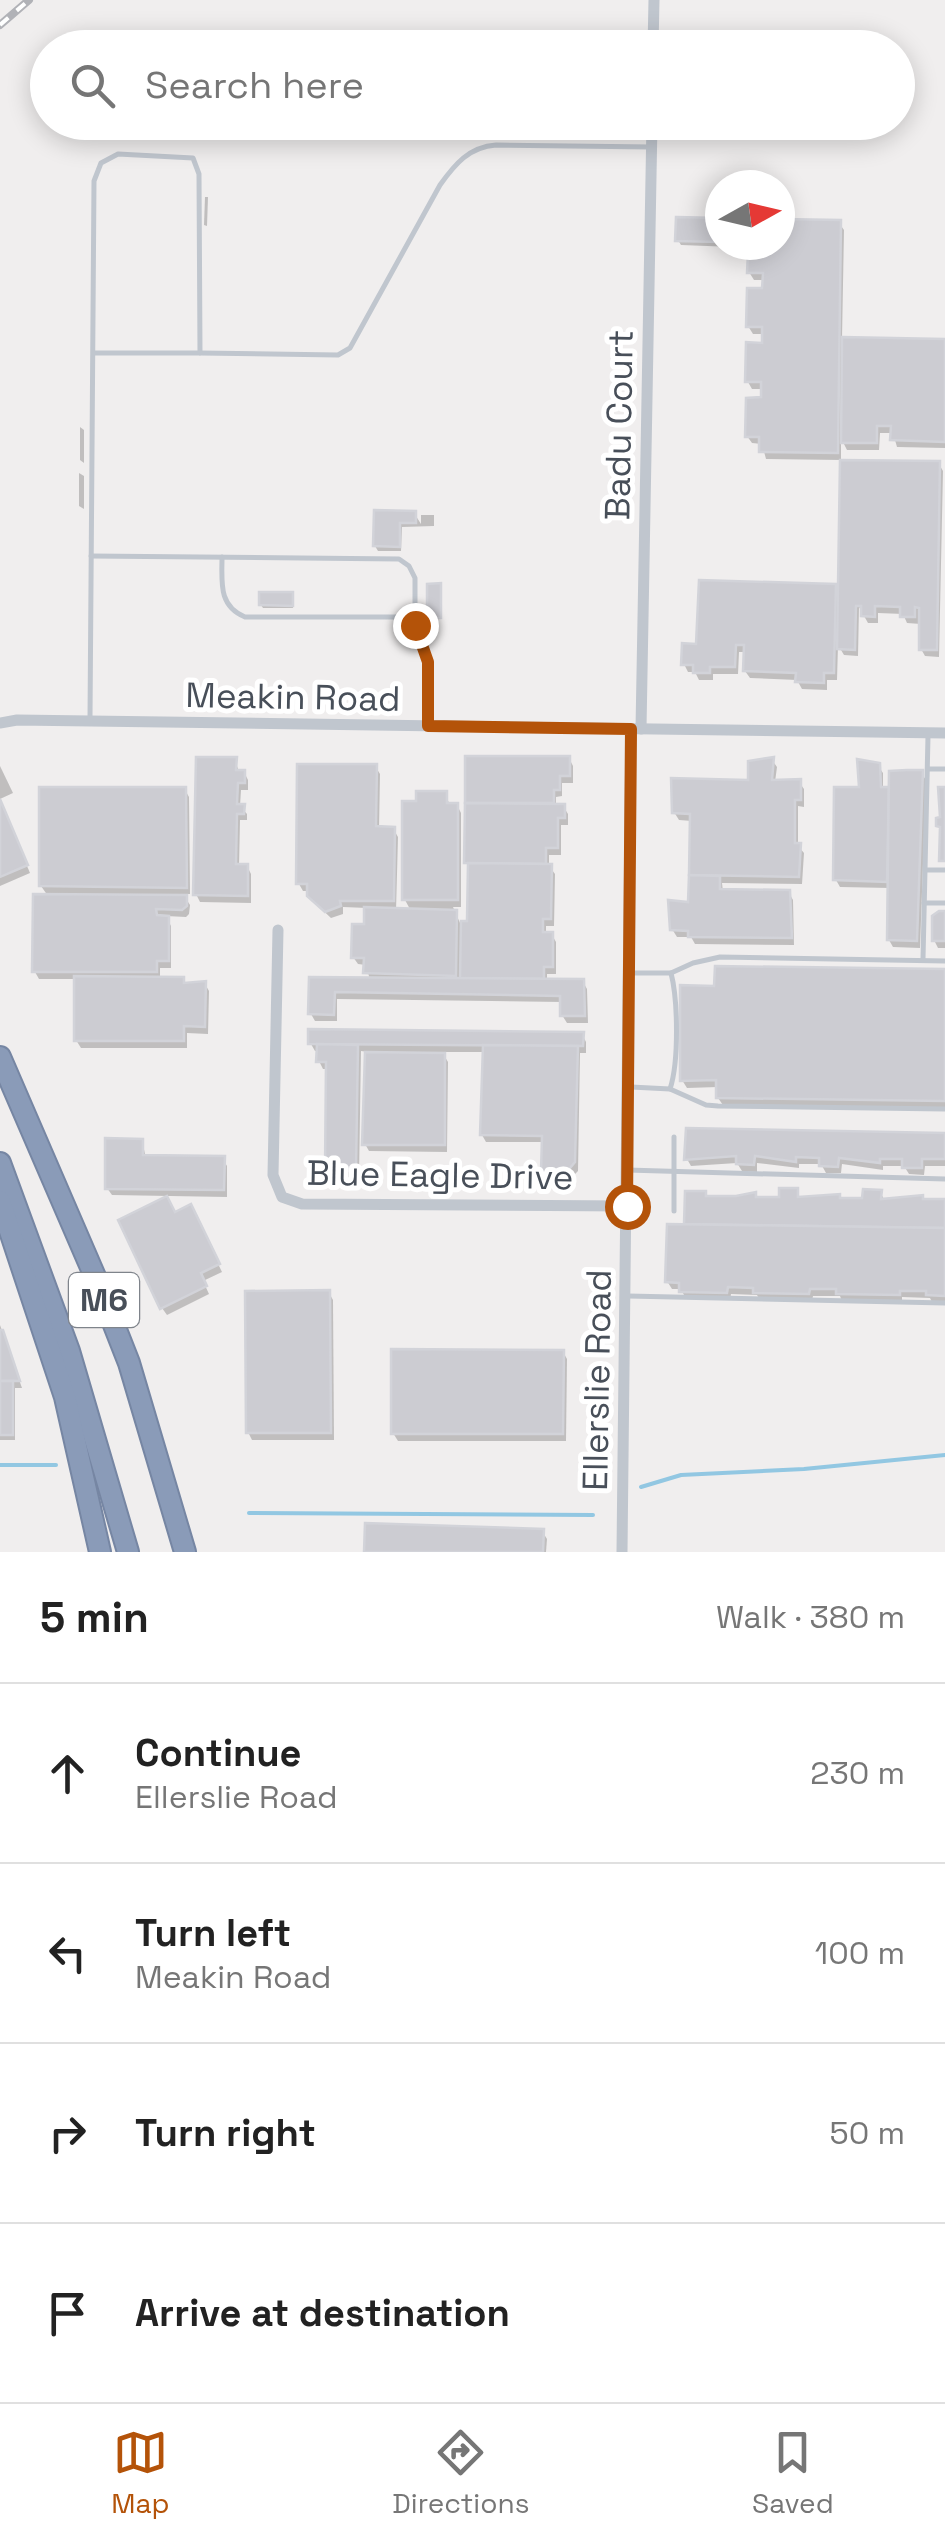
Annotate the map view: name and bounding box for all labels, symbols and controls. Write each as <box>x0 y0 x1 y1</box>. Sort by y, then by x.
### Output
search box <box>30 30 915 140</box>
icon: search <box>65 58 120 113</box>
text: Search here <box>145 61 364 109</box>
north arrow <box>705 170 795 260</box>
street label: Badu Court <box>595 329 643 521</box>
route end <box>393 603 439 649</box>
street label: Meakin Road <box>185 673 401 721</box>
street label: Blue Eagle Drive <box>306 1151 574 1199</box>
route start <box>605 1184 651 1230</box>
street label: Ellerslie Road <box>573 1269 621 1491</box>
road number: M6 <box>69 1273 139 1327</box>
text: 5 min <box>40 1591 149 1644</box>
text: Walk · 380 m <box>716 1597 905 1637</box>
text: Continue <box>135 1729 301 1777</box>
icon: ahead <box>40 1746 95 1801</box>
text: 230 m <box>810 1753 905 1793</box>
text: Ellerslie Road <box>135 1777 338 1817</box>
text: Turn left <box>135 1909 291 1957</box>
icon: left <box>40 1926 95 1981</box>
text: 100 m <box>815 1933 905 1973</box>
text: Meakin Road <box>135 1957 331 1997</box>
icon: right <box>40 2106 95 2161</box>
text: Turn right <box>135 2109 316 2157</box>
text: 50 m <box>830 2113 905 2153</box>
icon: arrive <box>40 2286 95 2341</box>
text: Arrive at destination <box>135 2289 510 2337</box>
tab: Map <box>111 2425 170 2521</box>
tab: Directions <box>392 2425 529 2521</box>
tab: Saved <box>752 2425 834 2521</box>

